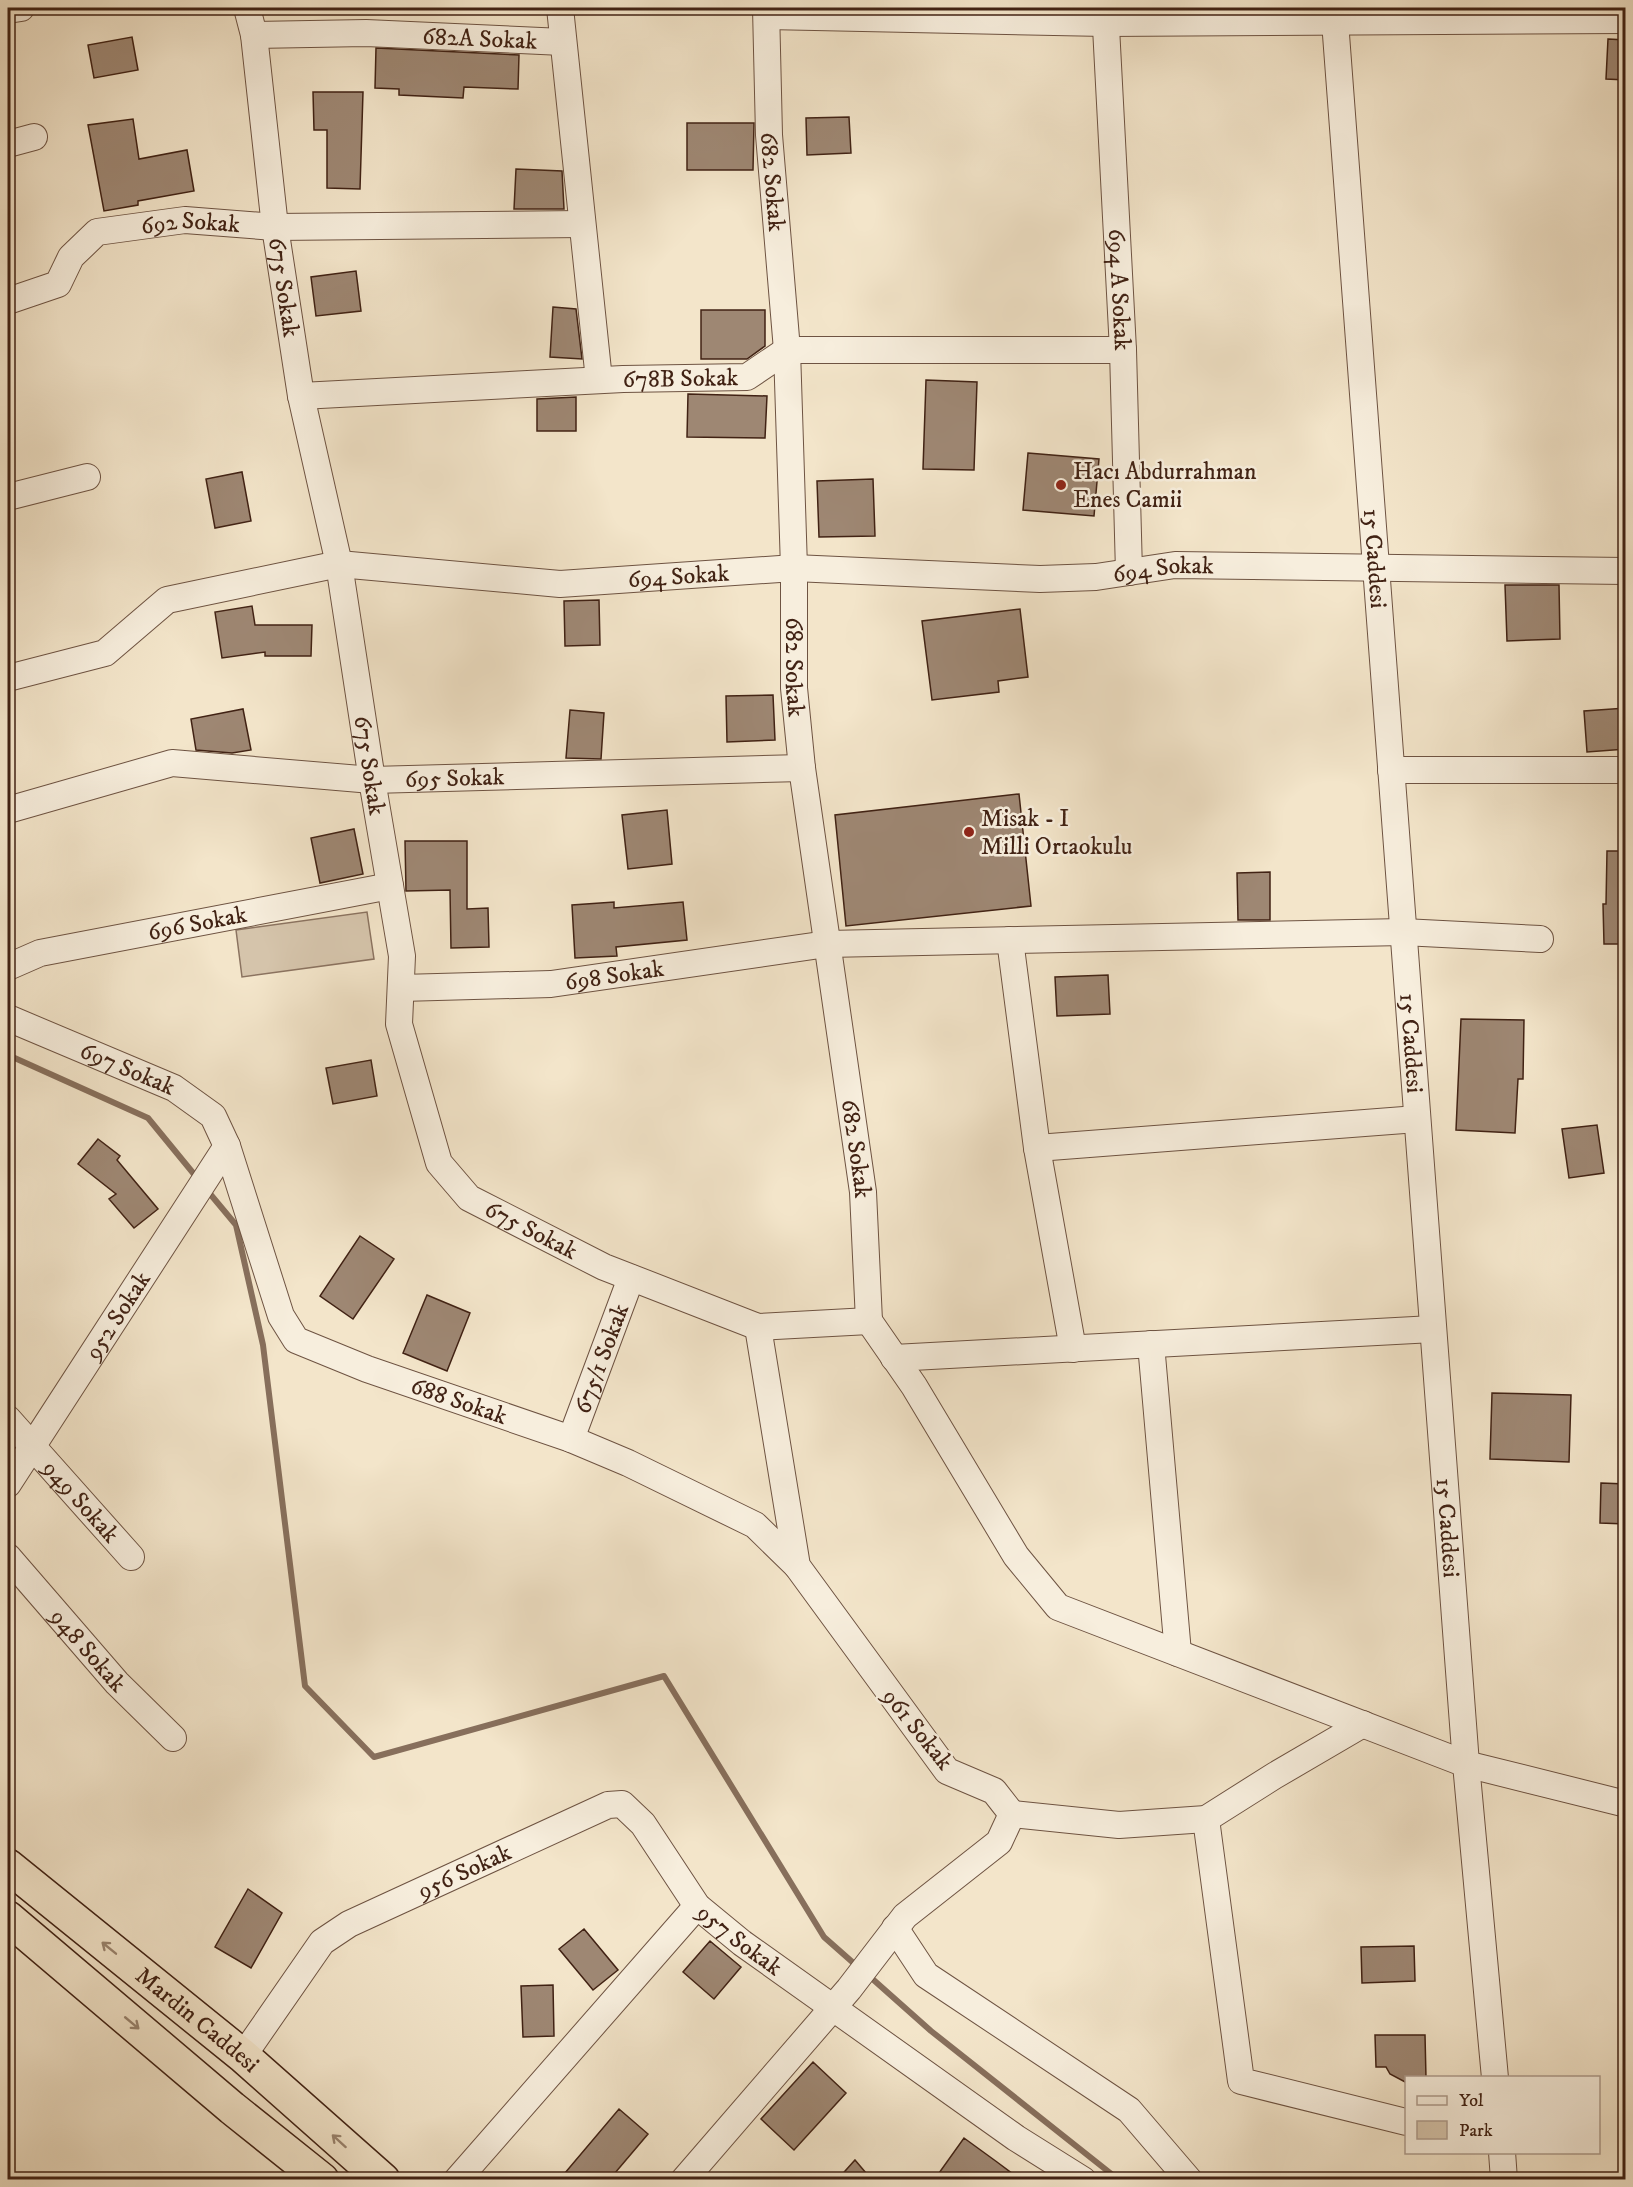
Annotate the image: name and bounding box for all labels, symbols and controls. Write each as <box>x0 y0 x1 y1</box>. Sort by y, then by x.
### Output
street label: 682A Sokak <box>422 22 538 57</box>
street label: 682 Sokak <box>753 131 791 233</box>
street label: 692 Sokak <box>139 206 241 242</box>
street label: 694 A Sokak <box>1101 228 1137 352</box>
street label: 675 Sokak <box>261 236 306 339</box>
street label: 678B Sokak <box>622 363 739 395</box>
place label: Hacı Abdurrahman Enes Camii <box>1073 457 1257 515</box>
marker: Hacı Abdurrahman Enes Camii <box>1054 478 1068 492</box>
street label: 15 Caddesi <box>1356 508 1393 610</box>
street label: 694 Sokak <box>1111 550 1214 590</box>
street label: 694 Sokak <box>627 558 730 595</box>
street label: 682 Sokak <box>778 617 811 718</box>
street label: 675 Sokak <box>346 714 392 818</box>
street label: 695 Sokak <box>404 762 505 795</box>
place label: Misak - I Milli Ortaokulu <box>981 804 1132 862</box>
marker: Misak - I Milli Ortaokulu <box>962 825 976 839</box>
street label: 696 Sokak <box>145 900 250 948</box>
street label: 698 Sokak <box>563 954 666 998</box>
street label: 15 Caddesi <box>1392 992 1430 1094</box>
street label: 697 Sokak <box>75 1036 180 1103</box>
street label: 682 Sokak <box>834 1097 877 1199</box>
street label: 675 Sokak <box>479 1194 582 1267</box>
street label: 952 Sokak <box>78 1266 158 1366</box>
street label: 675/1 Sokak <box>568 1299 636 1418</box>
street label: 688 Sokak <box>407 1371 511 1432</box>
street label: 949 Sokak <box>35 1453 125 1550</box>
street label: 15 Caddesi <box>1429 1477 1466 1579</box>
street label: 948 Sokak <box>43 1602 132 1699</box>
street label: 961 Sokak <box>875 1682 959 1777</box>
street label: 956 Sokak <box>412 1837 516 1907</box>
street label: 957 Sokak <box>690 1897 788 1983</box>
one-way arrow <box>102 1941 117 1955</box>
street label: Mardin Caddesi <box>129 1961 265 2079</box>
one-way arrow <box>124 2016 139 2030</box>
legend <box>1405 2076 1600 2154</box>
text: Yol <box>1459 2090 1484 2112</box>
text: Park <box>1459 2120 1493 2142</box>
one-way arrow <box>332 2134 347 2148</box>

